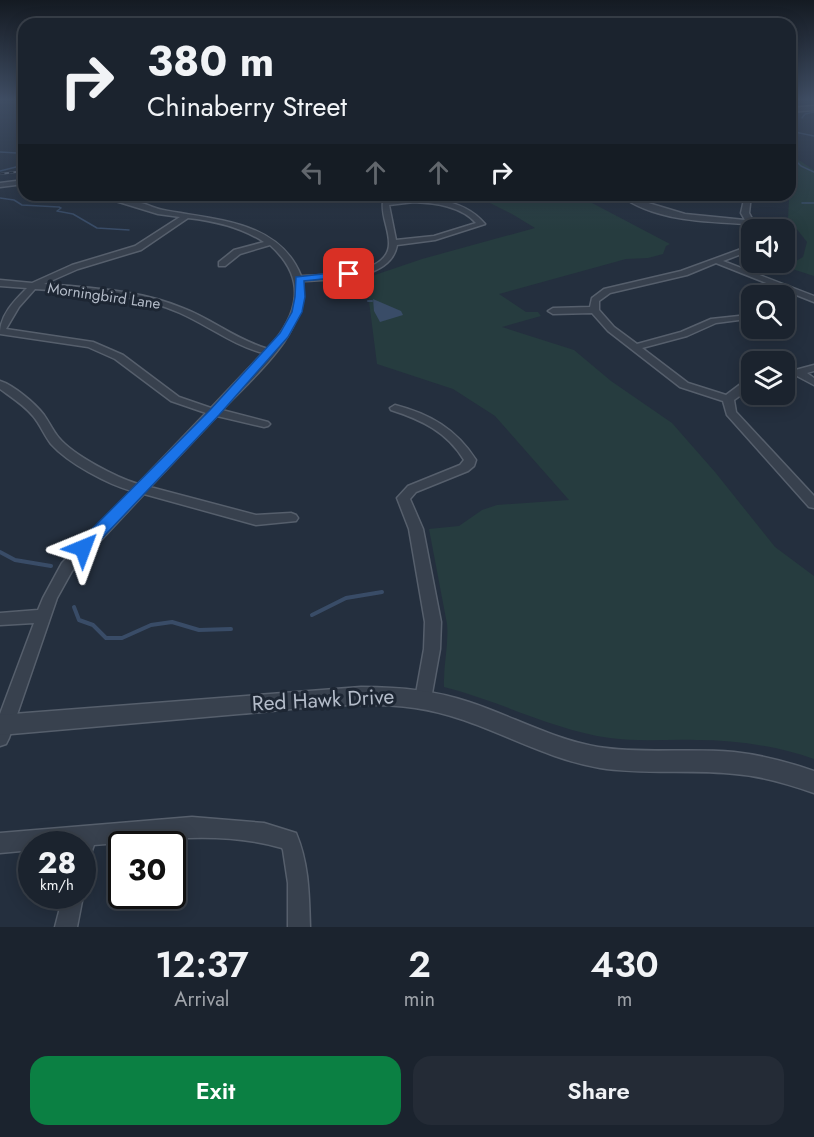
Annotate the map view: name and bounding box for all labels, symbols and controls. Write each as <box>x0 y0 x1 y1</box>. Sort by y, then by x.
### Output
text: 380 m <box>147 31 274 92</box>
icon: right <box>48 42 126 120</box>
text: Chinaberry Street <box>147 87 347 126</box>
icon: left <box>296 156 329 189</box>
icon: ahead <box>359 156 392 189</box>
icon: ahead <box>422 156 455 189</box>
icon: right <box>485 156 518 189</box>
map controls <box>741 219 795 405</box>
button: sound <box>741 219 795 273</box>
pin <box>323 248 374 299</box>
icon: arrive <box>332 257 365 290</box>
street label: Morningbird Lane <box>46 277 162 315</box>
button: search <box>741 285 795 339</box>
button: layers <box>741 351 795 405</box>
position arrow <box>51 516 115 580</box>
street label: Red Hawk Drive <box>251 681 395 719</box>
speed limit sign: 30 <box>108 831 186 909</box>
text: 28 <box>38 841 76 884</box>
text: km/h <box>40 874 74 896</box>
text: 12:37 <box>155 938 249 990</box>
text: 2 <box>408 938 431 990</box>
text: 430 <box>590 938 659 990</box>
text: Arrival <box>174 985 229 1014</box>
text: min <box>404 985 435 1014</box>
text: m <box>617 985 632 1014</box>
button: Exit <box>30 1056 401 1125</box>
button: Share <box>413 1056 784 1125</box>

